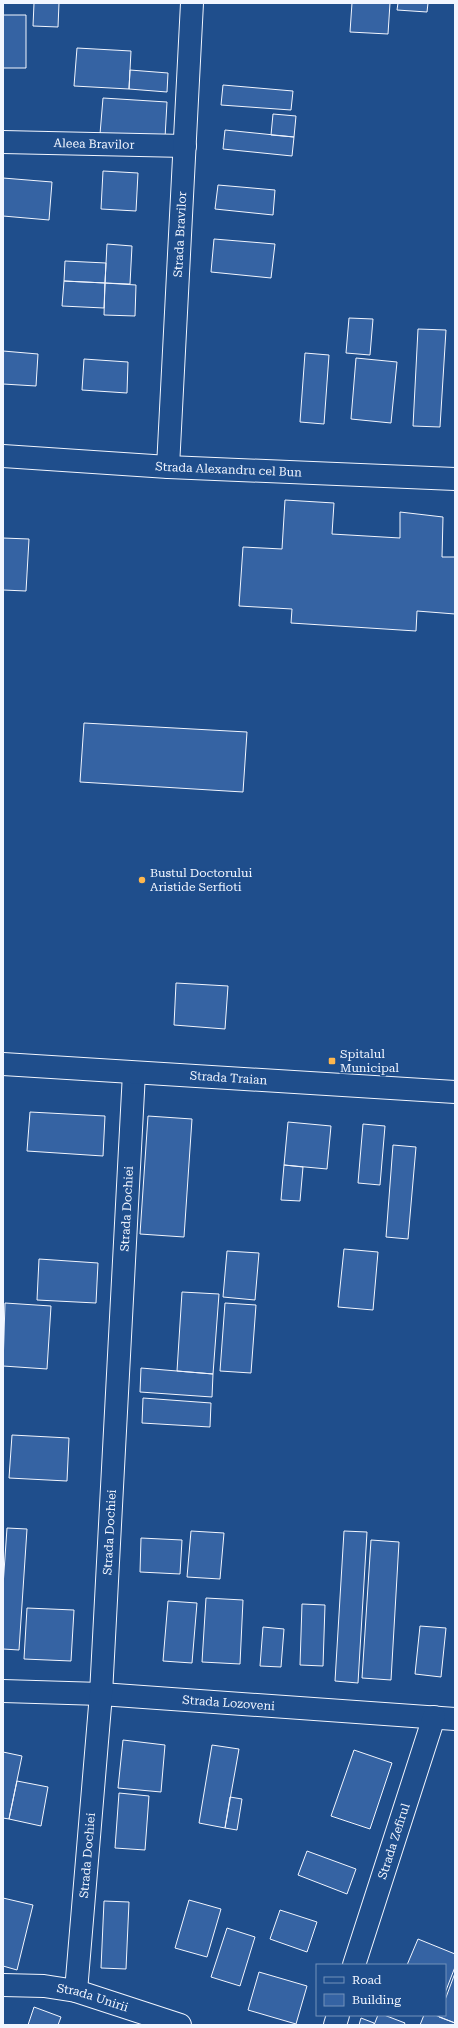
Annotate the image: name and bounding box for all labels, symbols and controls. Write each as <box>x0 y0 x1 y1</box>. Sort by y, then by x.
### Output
street label: Aleea Bravilor <box>53 136 135 152</box>
street label: Strada Bravilor <box>171 191 189 278</box>
street label: Strada Alexandru cel Bun <box>155 459 302 480</box>
place label: Bustul Doctorului Aristide Serfioti <box>150 866 253 894</box>
marker: Bustul Doctorului Aristide Serfioti <box>137 875 147 885</box>
place label: Spitalul Municipal <box>340 1047 399 1075</box>
marker: Spitalul Municipal <box>327 1056 337 1066</box>
street label: Strada Traian <box>189 1069 268 1087</box>
street label: Strada Dochiei <box>118 1165 136 1252</box>
street label: Strada Dochiei <box>100 1489 119 1576</box>
street label: Strada Lozoveni <box>182 1693 276 1713</box>
street label: Strada Zefirul <box>375 1801 413 1881</box>
street label: Strada Dochiei <box>77 1812 98 1899</box>
legend <box>316 1964 446 2016</box>
text: Road <box>352 1973 382 1987</box>
street label: Strada Unirii <box>56 1981 130 2015</box>
text: Building <box>352 1993 401 2007</box>

